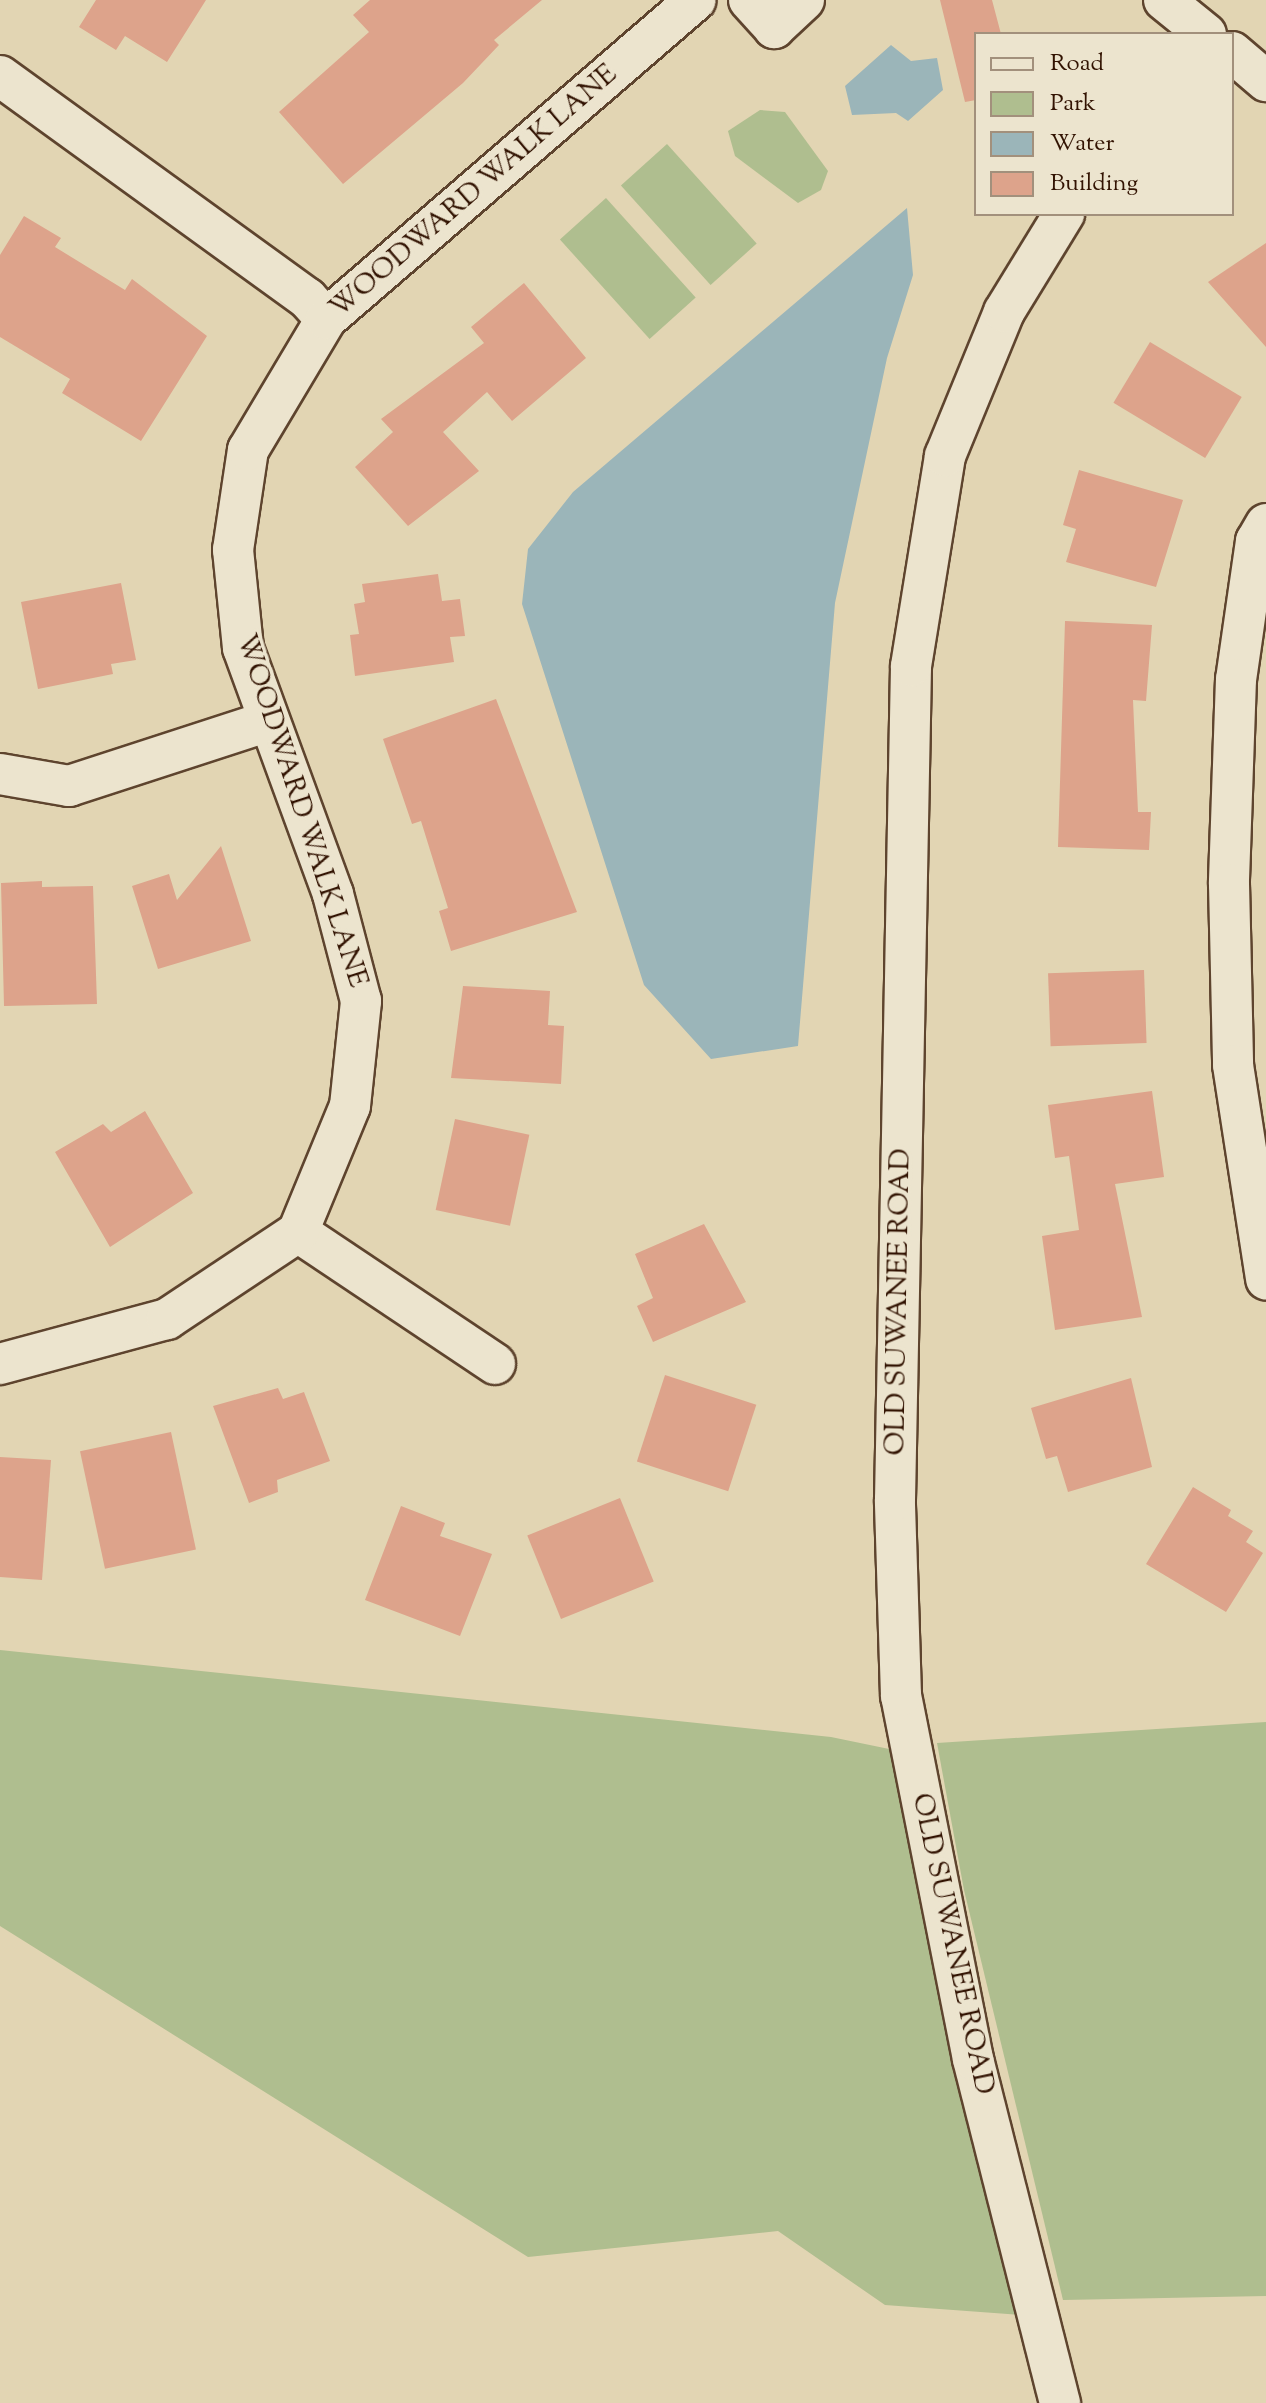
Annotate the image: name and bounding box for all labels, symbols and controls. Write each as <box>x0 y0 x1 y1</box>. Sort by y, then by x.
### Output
legend <box>974 32 1234 216</box>
text: Road <box>1050 47 1104 81</box>
street label: WOODWARD WALK LANE <box>323 58 625 326</box>
text: Park <box>1050 87 1096 121</box>
text: Water <box>1050 127 1114 161</box>
text: Building <box>1050 167 1138 201</box>
street label: WOODWARD WALK LANE <box>228 630 374 992</box>
street label: OLD SUWANEE ROAD <box>880 1148 918 1456</box>
street label: OLD SUWANEE ROAD <box>904 1790 1000 2098</box>

